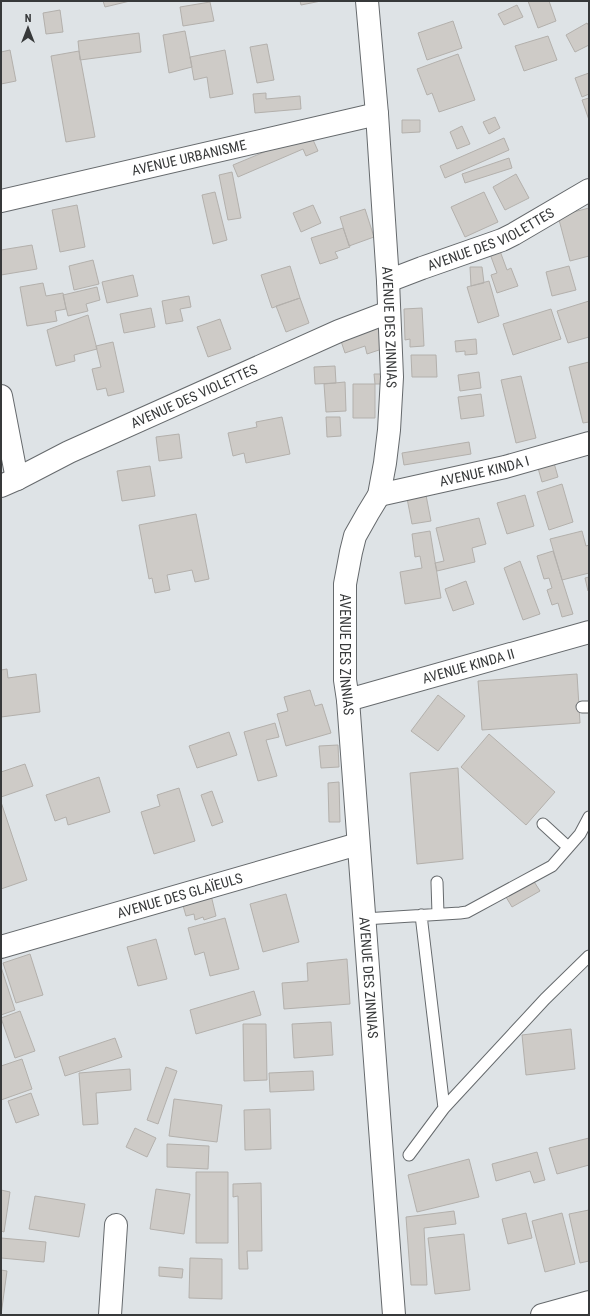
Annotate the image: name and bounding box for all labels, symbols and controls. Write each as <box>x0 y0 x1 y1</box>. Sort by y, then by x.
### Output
north arrow <box>8 8 48 48</box>
text: N <box>25 12 32 25</box>
street label: AVENUE URBANISME <box>130 136 248 178</box>
street label: AVENUE DES VIOLETTES <box>425 204 557 274</box>
street label: AVENUE DES ZINNIAS <box>379 266 400 388</box>
street label: AVENUE DES VIOLETTES <box>128 361 260 431</box>
street label: AVENUE KINDA I <box>438 453 531 489</box>
street label: AVENUE DES ZINNIAS <box>337 594 357 716</box>
street label: AVENUE KINDA II <box>420 645 516 687</box>
street label: AVENUE DES GLAÏEULS <box>115 870 244 921</box>
street label: AVENUE DES ZINNIAS <box>356 916 381 1039</box>

